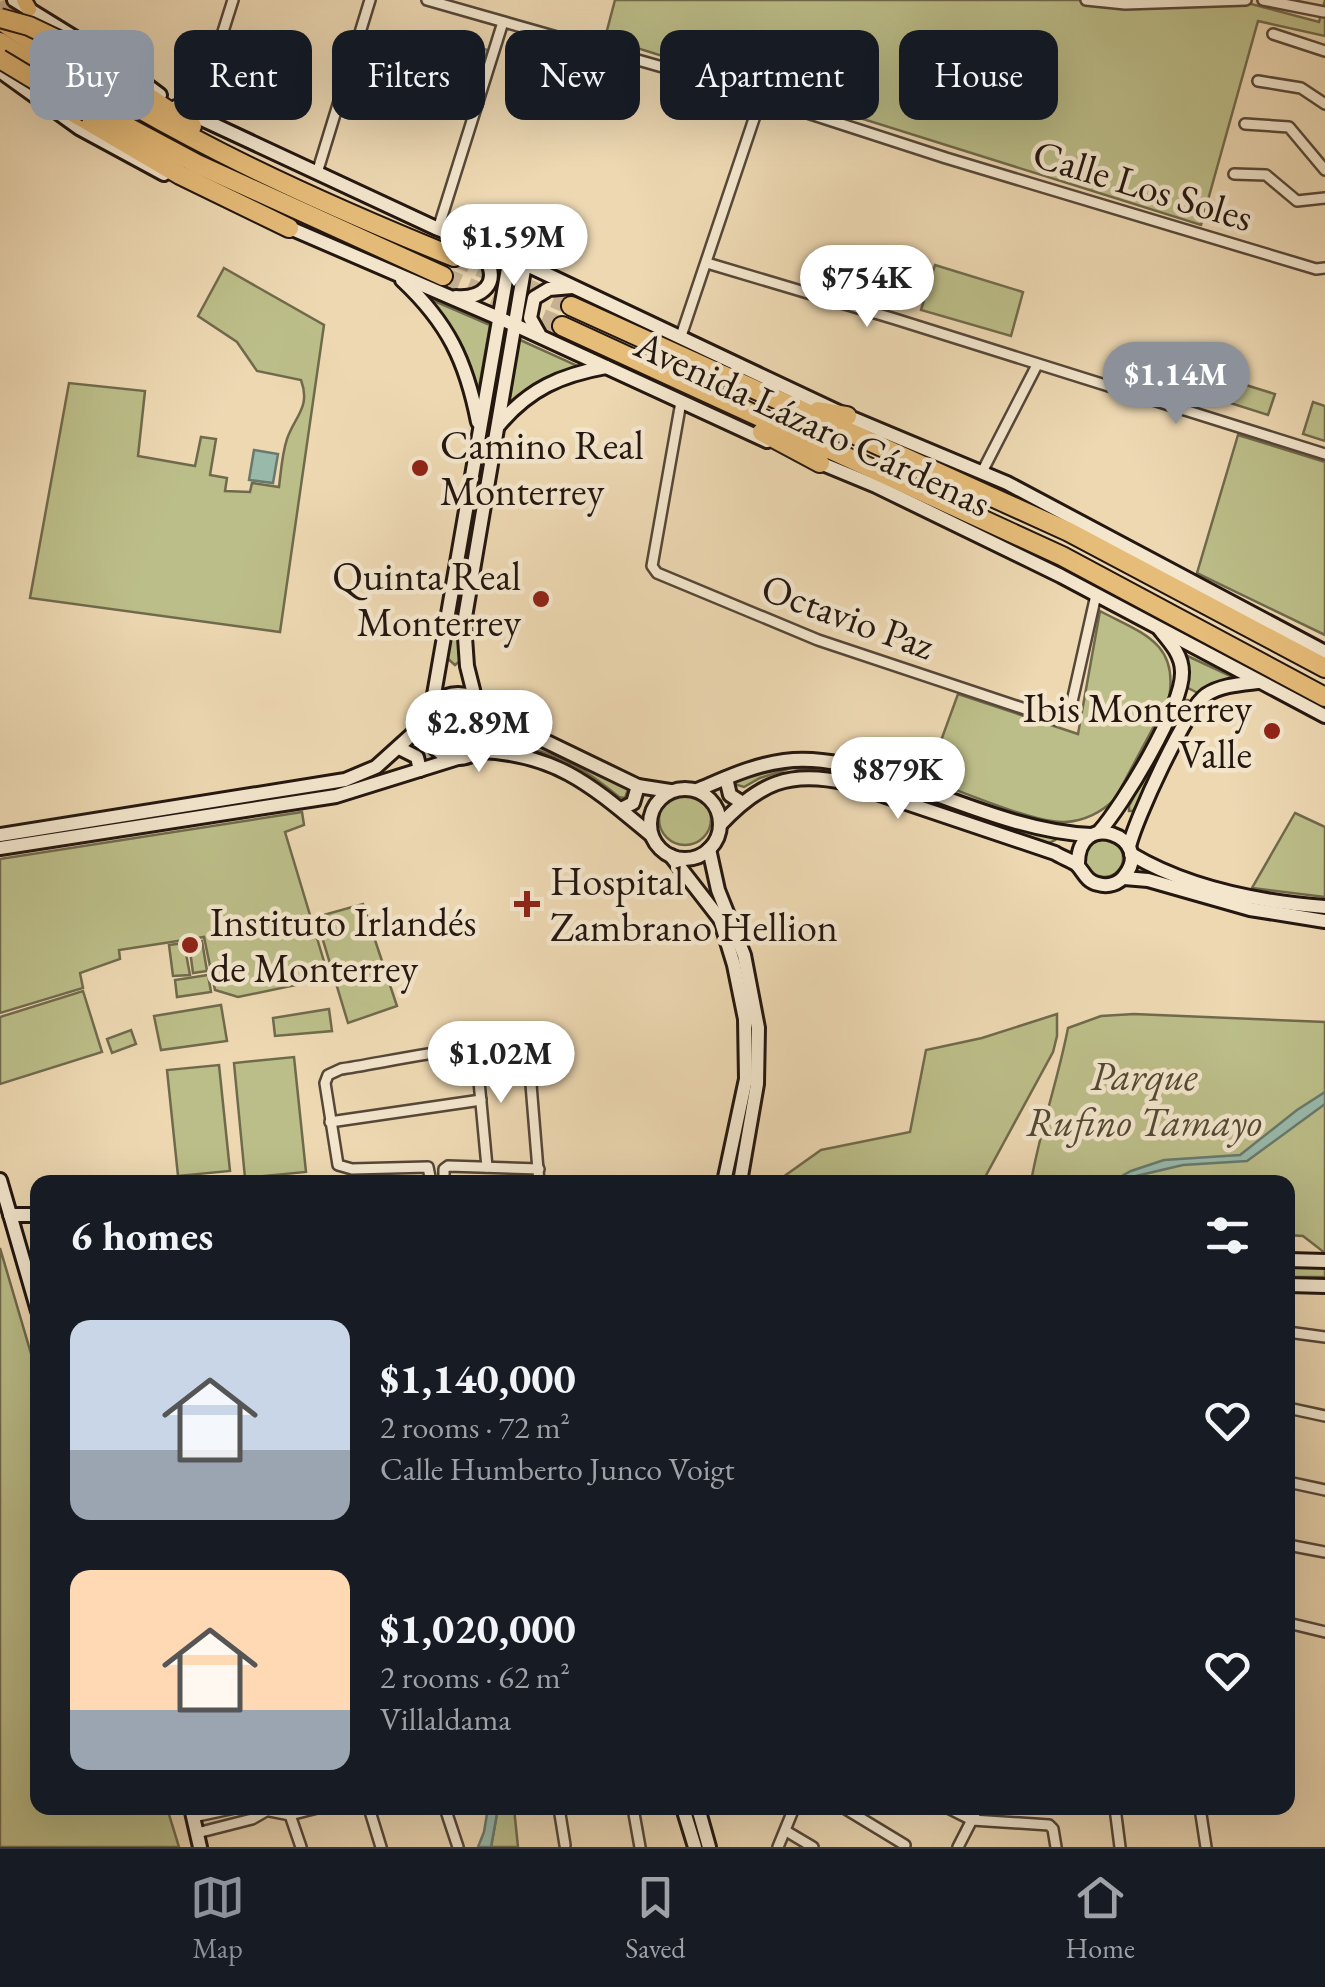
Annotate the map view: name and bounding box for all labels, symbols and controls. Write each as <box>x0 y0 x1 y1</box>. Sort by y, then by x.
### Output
chip: Buy <box>30 30 154 120</box>
chip: Rent <box>174 30 312 120</box>
chip: Filters <box>332 30 485 120</box>
chip: New <box>505 30 640 120</box>
chip: Apartment <box>660 30 879 120</box>
chip: House <box>899 30 1058 120</box>
street label: Calle Los Soles <box>1027 127 1259 243</box>
pin: $1.59M <box>433 204 595 289</box>
text: $1.59M <box>463 215 565 257</box>
pin: $754K <box>797 245 937 330</box>
text: $754K <box>822 256 912 298</box>
street label: Avenida Lázaro Cárdenas <box>626 317 999 528</box>
pin: $1.14M <box>1095 342 1257 427</box>
text: $1.14M <box>1125 353 1227 395</box>
place label: Camino Real Monterrey <box>440 419 644 517</box>
marker: Camino Real Monterrey <box>409 457 431 479</box>
place label: Quinta Real Monterrey <box>332 550 521 648</box>
street label: Octavio Paz <box>755 561 941 671</box>
marker: Quinta Real Monterrey <box>530 588 552 610</box>
place label: Ibis Monterrey Valle <box>1023 682 1252 780</box>
pin: $2.89M <box>398 690 560 775</box>
text: $2.89M <box>428 701 530 743</box>
marker: Ibis Monterrey Valle <box>1261 720 1283 742</box>
pin: $879K <box>828 737 968 822</box>
text: $879K <box>853 748 943 790</box>
place label: Hospital Zambrano Hellion <box>550 855 838 953</box>
marker: Hospital Zambrano Hellion <box>514 891 540 917</box>
place label: Instituto Irlandés de Monterrey <box>210 896 476 994</box>
marker: Instituto Irlandés de Monterrey <box>179 934 201 956</box>
pin: $1.02M <box>420 1021 582 1106</box>
text: $1.02M <box>450 1032 552 1074</box>
park label: Parque Rufino Tamayo <box>1026 1050 1262 1148</box>
text: 6 homes <box>70 1208 213 1263</box>
icon: filters <box>1200 1208 1255 1263</box>
text: $1,140,000 <box>380 1351 576 1406</box>
icon: home <box>150 1360 270 1480</box>
icon: heart <box>1200 1393 1255 1448</box>
text: 2 rooms · 72 m² <box>380 1406 570 1448</box>
text: Calle Humberto Junco Voigt <box>380 1448 735 1490</box>
text: $1,020,000 <box>380 1601 576 1656</box>
icon: home <box>150 1610 270 1730</box>
icon: heart <box>1200 1643 1255 1698</box>
text: 2 rooms · 62 m² <box>380 1656 570 1698</box>
text: Villaldama <box>380 1698 511 1740</box>
tab: Map <box>190 1870 245 1966</box>
tab: Saved <box>625 1870 685 1966</box>
tab: Home <box>1066 1870 1135 1966</box>

